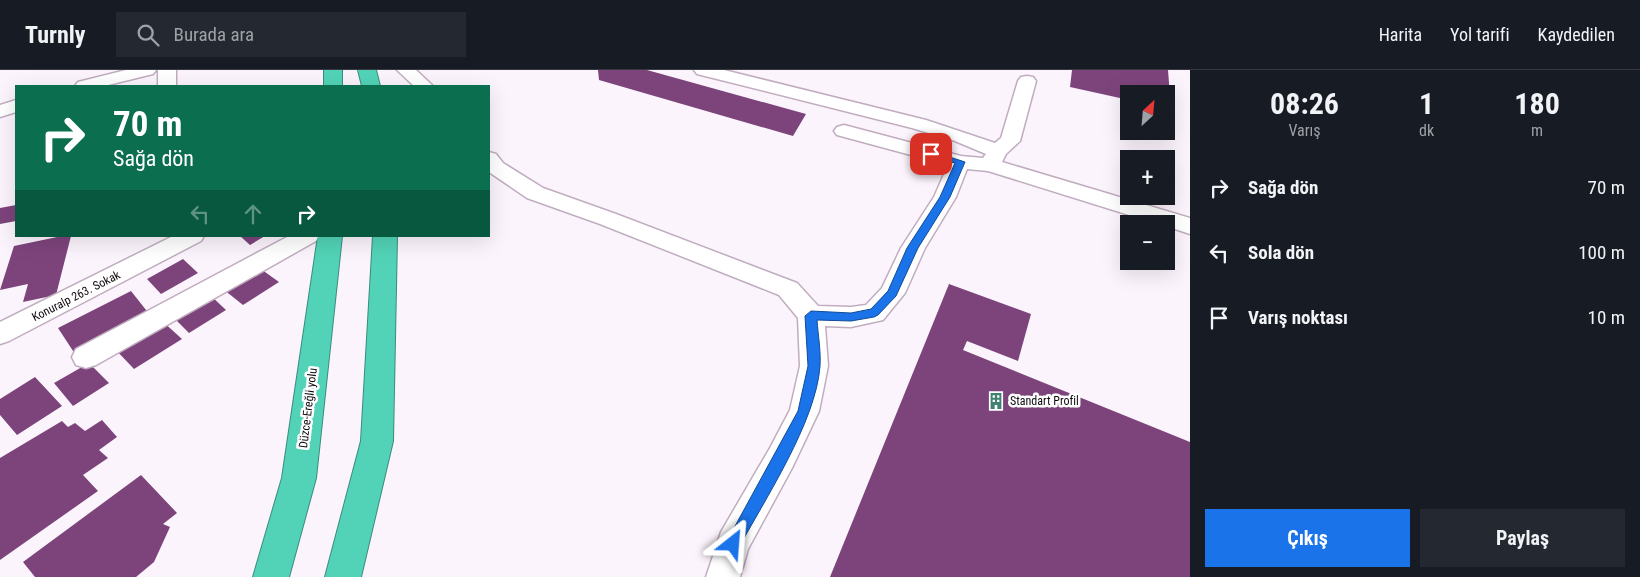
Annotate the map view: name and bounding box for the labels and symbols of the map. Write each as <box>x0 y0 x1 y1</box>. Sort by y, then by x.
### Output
north arrow <box>1120 85 1175 140</box>
pin <box>910 133 952 175</box>
street label: Konuralp 263. Sokak <box>30 267 123 324</box>
street label: Düzce-Ereğli yolu <box>296 367 320 449</box>
building icon: Standart Profil <box>986 391 1006 411</box>
place label: Standart Profil <box>1010 394 1079 408</box>
position arrow <box>706 517 758 569</box>

